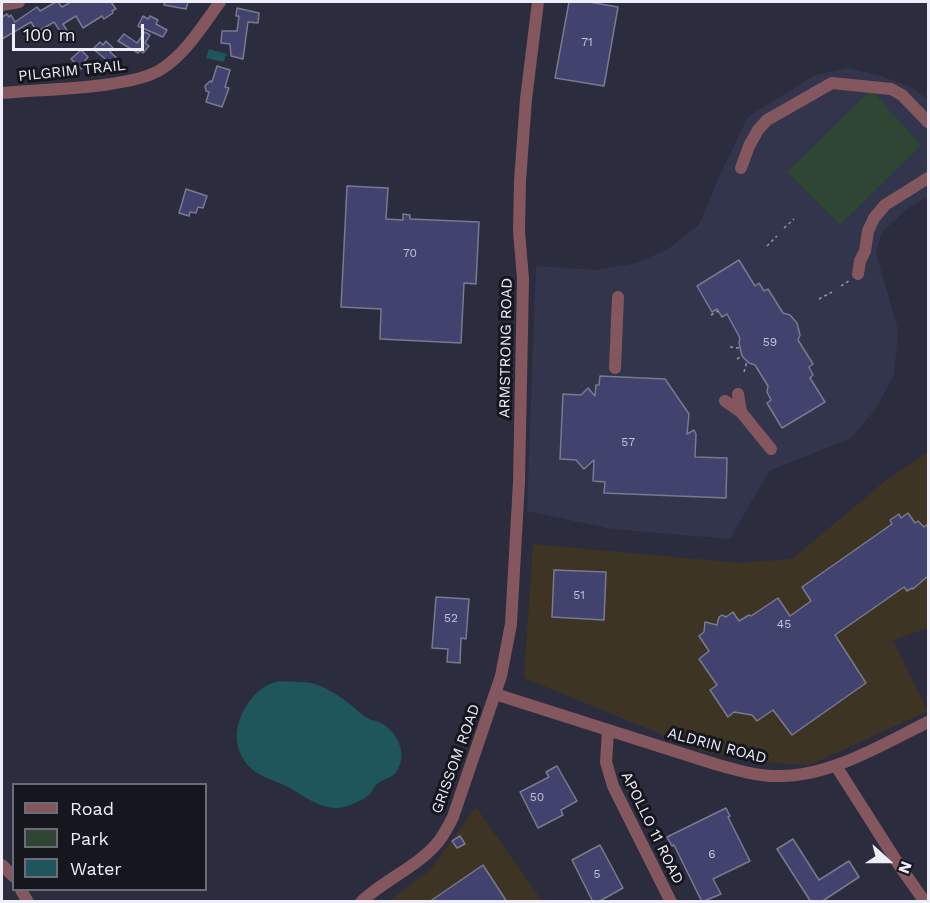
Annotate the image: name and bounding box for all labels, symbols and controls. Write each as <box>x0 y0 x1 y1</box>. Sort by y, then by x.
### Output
scale bar <box>15 12 147 50</box>
text: 100 m <box>23 24 76 45</box>
house number: 71 <box>581 35 593 49</box>
street label: PILGRIM TRAIL <box>17 56 127 86</box>
house number: 70 <box>403 246 417 260</box>
street label: ARMSTRONG ROAD <box>496 278 516 418</box>
house number: 59 <box>763 335 777 349</box>
house number: 57 <box>621 435 635 449</box>
house number: 51 <box>573 588 585 602</box>
house number: 52 <box>444 611 458 625</box>
house number: 45 <box>777 617 791 631</box>
street label: GRISSOM ROAD <box>428 702 484 816</box>
street label: ALDRIN ROAD <box>666 724 768 768</box>
street label: APOLLO 11 ROAD <box>617 769 687 887</box>
legend <box>12 783 207 891</box>
house number: 50 <box>530 790 544 804</box>
text: Road <box>70 798 114 819</box>
text: Park <box>70 828 109 849</box>
north arrow <box>858 831 918 891</box>
house number: 6 <box>708 847 716 861</box>
text: Water <box>70 858 122 879</box>
text: N <box>894 859 916 877</box>
house number: 5 <box>594 867 600 881</box>

